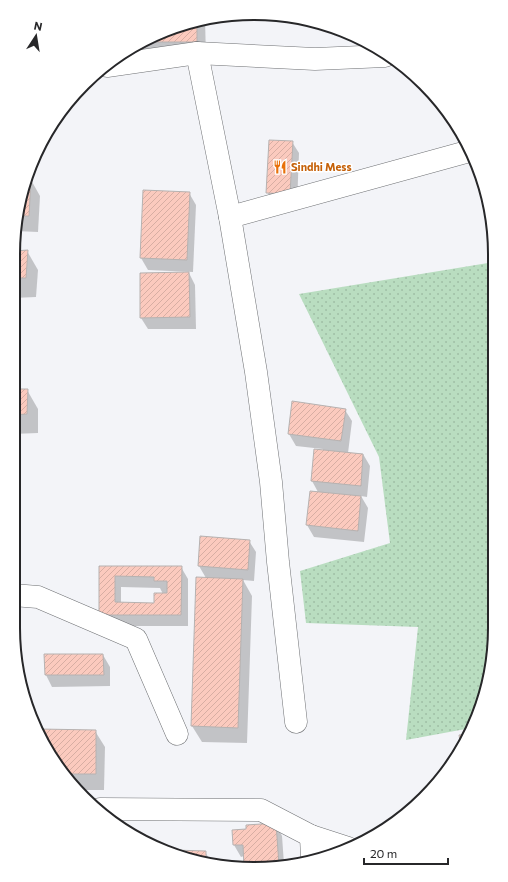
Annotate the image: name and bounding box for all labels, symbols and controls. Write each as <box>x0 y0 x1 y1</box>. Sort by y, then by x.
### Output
north arrow <box>16 16 56 56</box>
text: N <box>33 19 44 33</box>
restaurant icon: Sindhi Mess <box>272 159 288 175</box>
place label: Sindhi Mess <box>291 160 352 173</box>
scale bar <box>364 840 448 866</box>
text: 20 m <box>370 846 397 860</box>

